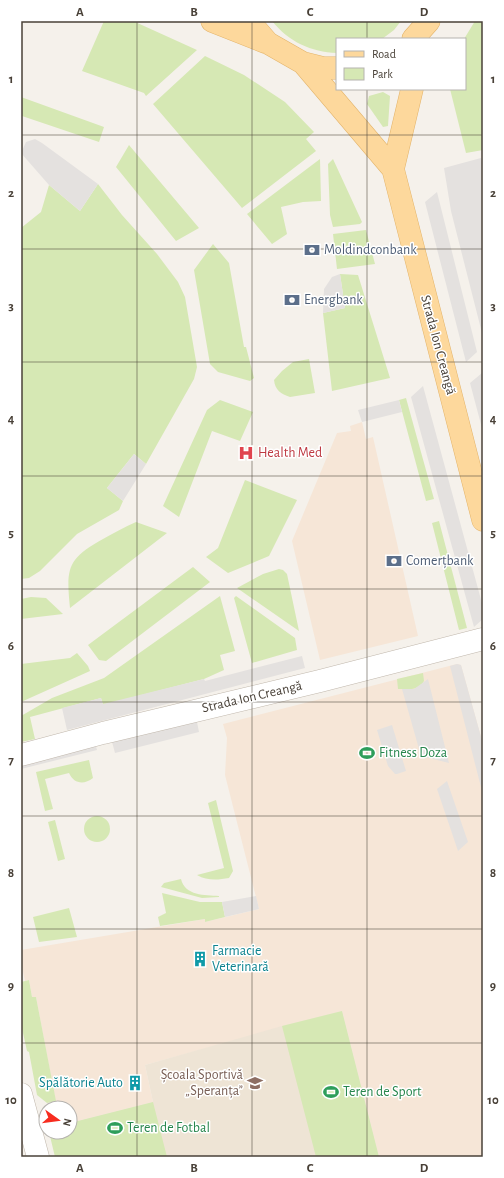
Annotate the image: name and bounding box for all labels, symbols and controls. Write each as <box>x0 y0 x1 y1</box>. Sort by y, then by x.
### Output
text: A <box>76 6 84 19</box>
text: B <box>190 6 198 19</box>
text: C <box>307 6 314 19</box>
text: D <box>420 6 429 19</box>
legend <box>336 38 466 90</box>
text: Road <box>372 48 396 60</box>
text: Park <box>372 68 393 80</box>
text: 1 <box>9 73 13 86</box>
text: 1 <box>491 73 495 86</box>
text: 2 <box>8 187 14 200</box>
text: 2 <box>490 187 496 200</box>
bank icon: Moldindconbank <box>303 241 321 259</box>
place label: Moldindconbank <box>324 243 417 257</box>
bank icon: Energbank <box>283 291 301 309</box>
place label: Energbank <box>304 293 363 307</box>
street label: Strada Ion Creangă <box>418 294 458 397</box>
text: 3 <box>8 300 14 313</box>
text: 3 <box>490 300 496 313</box>
text: 4 <box>8 413 15 426</box>
text: 4 <box>490 413 497 426</box>
hospital icon: Health Med <box>237 444 255 462</box>
place label: Health Med <box>258 446 322 460</box>
text: 5 <box>8 527 14 540</box>
text: 5 <box>490 527 496 540</box>
bank icon: Comerțbank <box>385 552 403 570</box>
place label: Comerțbank <box>406 554 474 569</box>
text: 6 <box>8 640 14 653</box>
text: 6 <box>490 640 496 653</box>
street label: Strada Ion Creangă <box>201 679 304 715</box>
sports icon: Fitness Doza <box>358 744 376 762</box>
place label: Fitness Doza <box>379 746 448 760</box>
text: 7 <box>8 754 14 767</box>
text: 7 <box>490 754 496 767</box>
text: 8 <box>8 867 14 880</box>
text: 8 <box>490 867 496 880</box>
place label: Farmacie Veterinară <box>212 944 269 974</box>
building icon: Farmacie Veterinară <box>191 950 209 968</box>
text: 9 <box>8 980 14 993</box>
text: 9 <box>490 980 496 993</box>
place label: Școala Sportivă „Speranța” <box>161 1068 244 1099</box>
building icon: Spălătorie Auto <box>126 1074 144 1092</box>
school or university icon: Școala Sportivă „Speranța” <box>246 1074 264 1092</box>
place label: Spălătorie Auto <box>39 1076 123 1090</box>
sports icon: Teren de Sport <box>322 1083 340 1101</box>
place label: Teren de Sport <box>343 1085 422 1099</box>
text: 10 <box>5 1094 17 1107</box>
text: 10 <box>487 1094 499 1107</box>
north arrow <box>38 1100 78 1140</box>
text: N <box>61 1117 73 1127</box>
sports icon: Teren de Fotbal <box>106 1119 124 1137</box>
place label: Teren de Fotbal <box>127 1121 210 1135</box>
text: A <box>76 1162 84 1175</box>
text: B <box>190 1162 198 1175</box>
text: C <box>307 1162 314 1175</box>
text: D <box>420 1162 429 1175</box>

